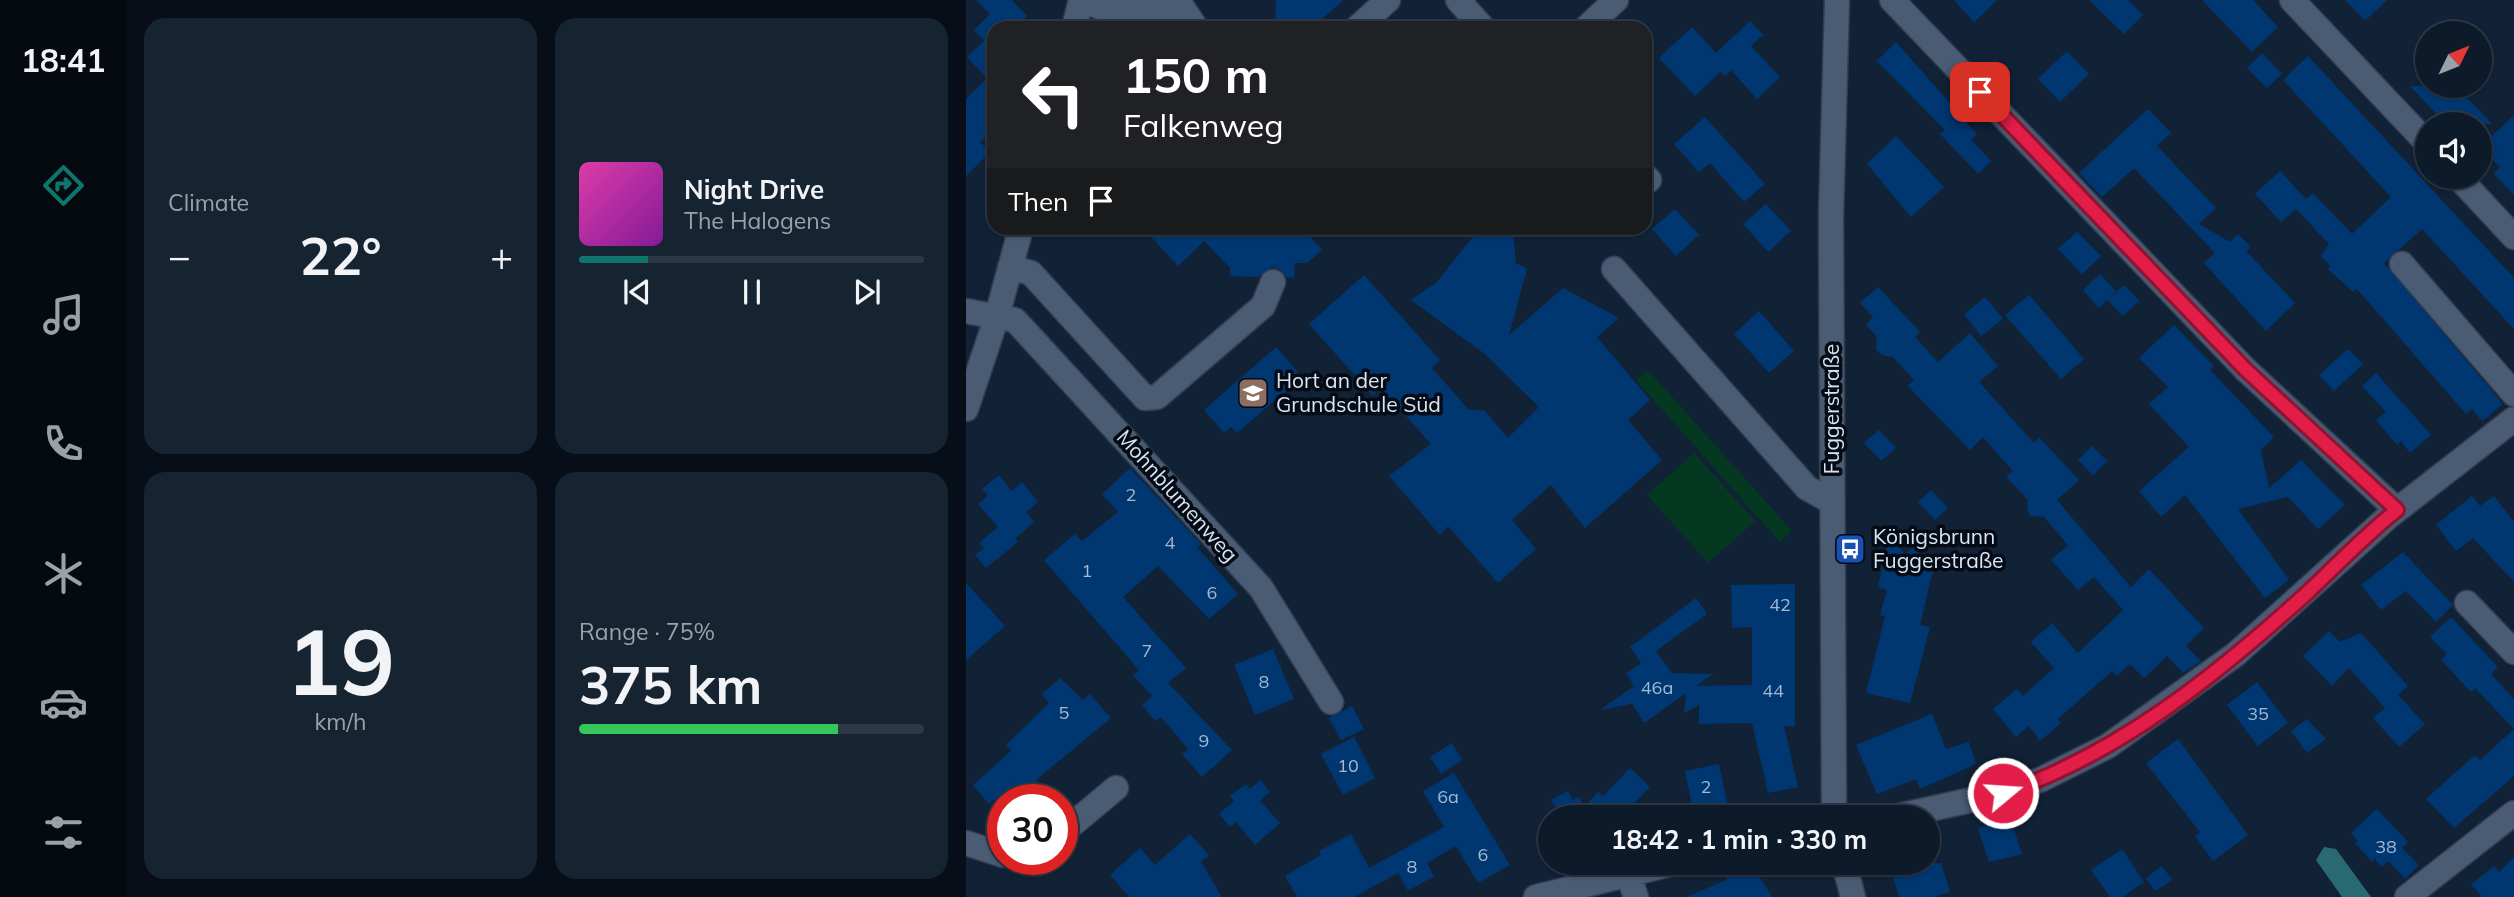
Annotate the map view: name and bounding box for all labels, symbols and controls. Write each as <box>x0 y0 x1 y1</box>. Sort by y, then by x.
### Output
north arrow <box>2415 21 2492 98</box>
map controls <box>2415 21 2492 189</box>
text: 18:41 <box>21 40 105 80</box>
text: 150 m <box>1123 44 1269 105</box>
icon: left <box>1008 49 1099 140</box>
pin <box>1950 62 2010 122</box>
icon: arrive <box>1961 73 1999 111</box>
text: Falkenweg <box>1123 105 1284 145</box>
button: sound <box>2415 112 2492 189</box>
icon: directions <box>39 161 88 210</box>
text: Night Drive <box>684 173 824 206</box>
icon: arrive <box>1082 182 1120 220</box>
text: Then <box>1008 185 1068 218</box>
text: Climate <box>168 188 249 217</box>
text: The Halogens <box>684 206 831 235</box>
text: 22° <box>299 223 382 288</box>
text: − <box>168 232 191 280</box>
text: + <box>490 232 513 280</box>
icon: previous <box>618 273 656 311</box>
icon: pause <box>733 273 771 311</box>
icon: next <box>848 273 886 311</box>
icon: music <box>39 290 88 339</box>
street label: Fuggerstraße <box>1818 344 1844 474</box>
place label: Hort an der Grundschule Süd <box>1276 367 1441 417</box>
school or university icon: Hort an der Grundschule Süd <box>1236 376 1270 410</box>
icon: phone <box>39 419 88 468</box>
street label: Mohnblumenweg <box>1112 424 1244 567</box>
house number: 2 <box>1126 483 1136 506</box>
place label: Königsbrunn Fuggerstraße <box>1873 523 2003 573</box>
house number: 4 <box>1165 531 1176 554</box>
bus stop icon: Königsbrunn Fuggerstraße <box>1833 532 1867 566</box>
icon: climate <box>39 549 88 598</box>
house number: 1 <box>1082 559 1092 582</box>
house number: 6 <box>1207 581 1217 604</box>
house number: 42 <box>1769 593 1791 616</box>
text: 19 <box>286 604 395 718</box>
text: Range · 75% <box>579 617 715 646</box>
house number: 7 <box>1142 639 1152 662</box>
text: 375 km <box>579 652 762 717</box>
house number: 8 <box>1259 670 1269 693</box>
house number: 46a <box>1641 676 1673 699</box>
icon: car <box>39 678 88 727</box>
house number: 44 <box>1762 679 1784 702</box>
house number: 5 <box>1059 701 1070 724</box>
house number: 35 <box>2247 702 2269 725</box>
text: km/h <box>314 707 367 736</box>
house number: 9 <box>1199 729 1209 752</box>
house number: 10 <box>1337 754 1359 777</box>
position arrow <box>1966 756 2040 830</box>
house number: 2 <box>1701 775 1711 798</box>
speed limit sign: 30 <box>987 784 1078 875</box>
house number: 6a <box>1437 785 1459 808</box>
icon: filters <box>39 808 88 857</box>
text: 18:42 · 1 min · 330 m <box>1611 823 1867 856</box>
house number: 38 <box>2375 835 2397 858</box>
house number: 6 <box>1478 843 1488 866</box>
house number: 8 <box>1407 855 1417 878</box>

